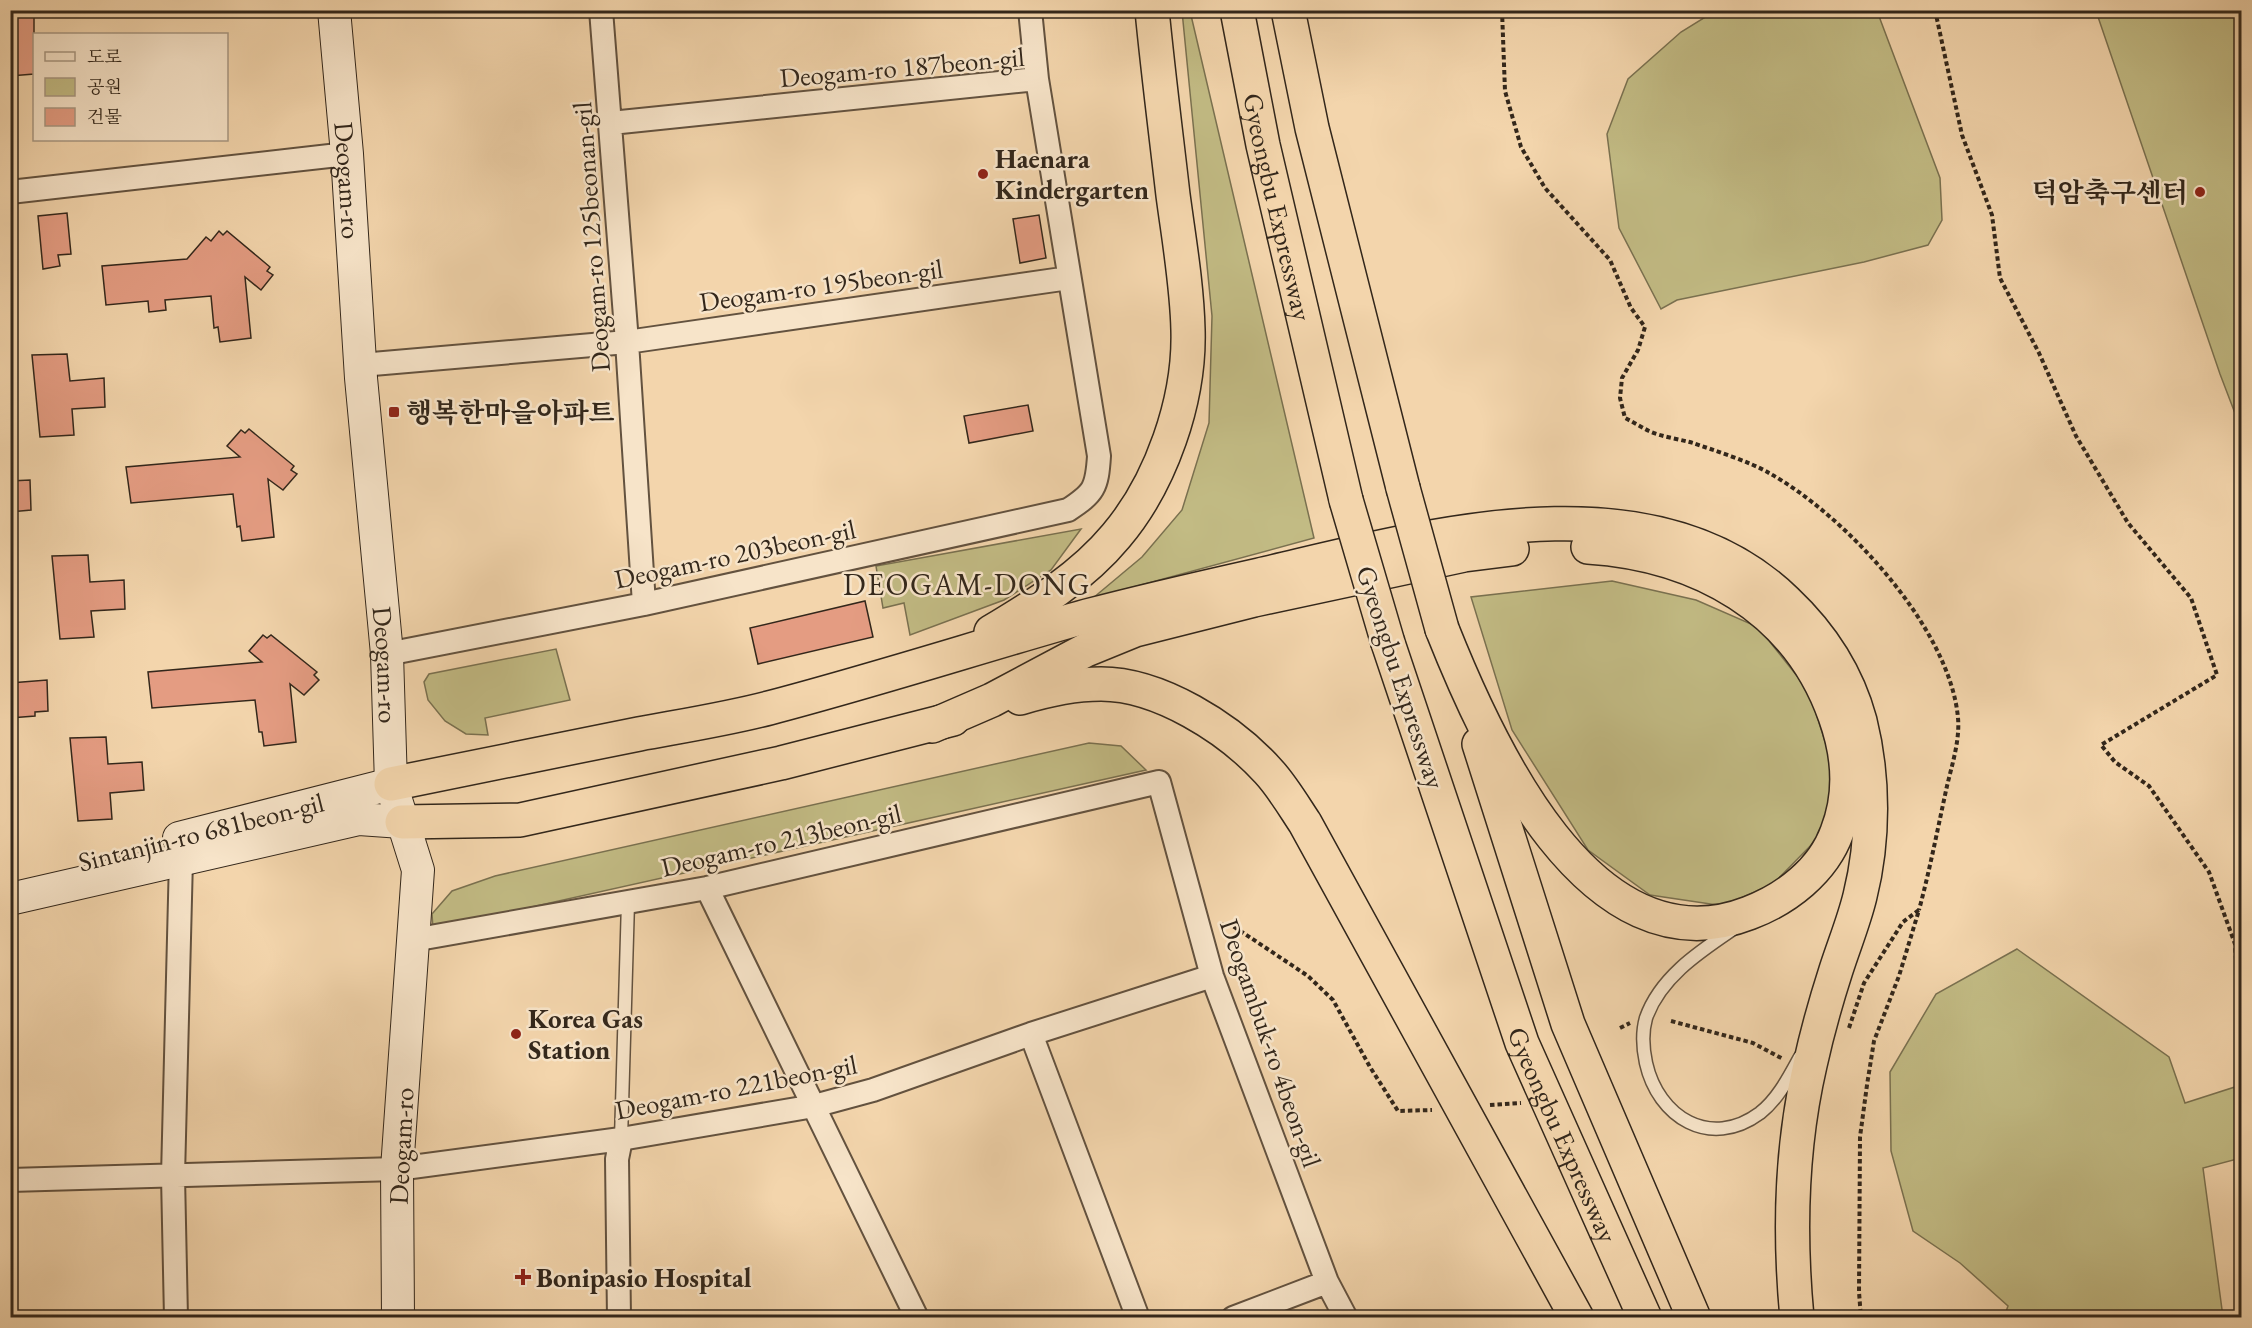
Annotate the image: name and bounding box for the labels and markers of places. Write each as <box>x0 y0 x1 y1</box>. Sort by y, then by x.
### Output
place label: Haenara Kindergarten <box>995 141 1149 207</box>
marker: Haenara Kindergarten <box>976 167 990 181</box>
place label: 덕암축구센터 <box>2032 175 2188 210</box>
marker: 덕암축구센터 <box>2193 185 2207 199</box>
place label: 행복한마을아파트 <box>406 395 615 430</box>
marker: 행복한마을아파트 <box>387 405 401 419</box>
place label: Korea Gas Station <box>528 1001 643 1067</box>
marker: Korea Gas Station <box>509 1027 523 1041</box>
place label: Bonipasio Hospital <box>536 1260 752 1295</box>
marker: Bonipasio Hospital <box>514 1268 532 1286</box>

